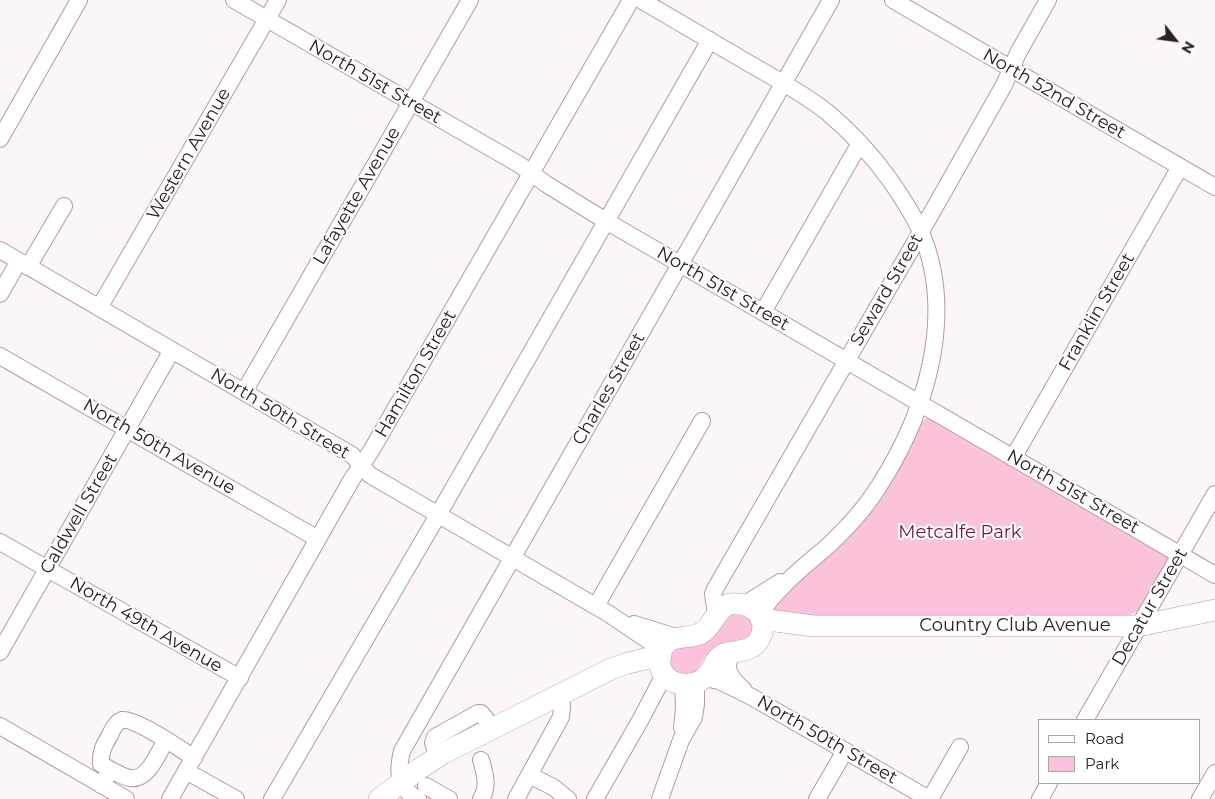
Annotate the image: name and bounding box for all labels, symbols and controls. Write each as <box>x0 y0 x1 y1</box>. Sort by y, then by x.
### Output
north arrow <box>1150 15 1200 65</box>
street label: North 51st Street <box>305 35 445 129</box>
text: N <box>1177 38 1199 57</box>
street label: North 52nd Street <box>979 44 1129 144</box>
street label: Western Avenue <box>143 84 235 224</box>
street label: Lafayette Avenue <box>309 123 405 269</box>
street label: Seward Street <box>846 230 928 350</box>
street label: North 51st Street <box>653 242 793 336</box>
street label: Franklin Street <box>1055 249 1139 375</box>
street label: Hamilton Street <box>371 306 461 442</box>
street label: Charles Street <box>568 329 650 449</box>
street label: North 50th Street <box>207 364 353 464</box>
street label: North 50th Avenue <box>79 395 239 499</box>
street label: North 51st Street <box>1003 445 1143 539</box>
street label: Caldwell Street <box>36 450 122 578</box>
park label: Metcalfe Park <box>898 522 1022 544</box>
street label: Decatur Street <box>1108 544 1192 670</box>
street label: North 49th Avenue <box>66 572 226 678</box>
street label: Country Club Avenue <box>919 615 1111 637</box>
street label: North 50th Street <box>753 691 901 789</box>
legend <box>1038 719 1200 784</box>
text: Road <box>1085 729 1124 748</box>
text: Park <box>1085 754 1119 773</box>

